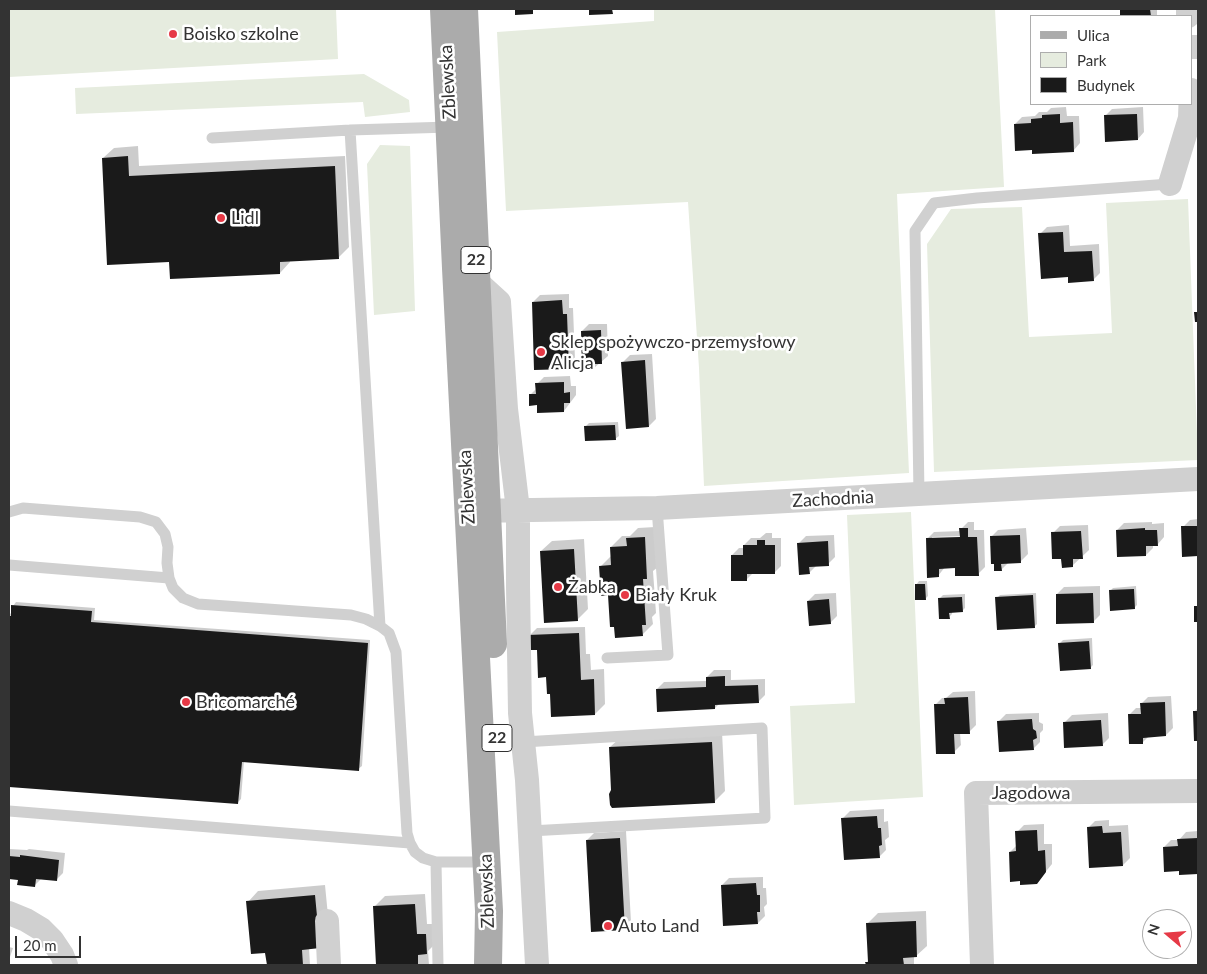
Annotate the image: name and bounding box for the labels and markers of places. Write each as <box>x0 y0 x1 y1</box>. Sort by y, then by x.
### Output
place label: Boisko szkolne <box>183 23 299 45</box>
marker: Boisko szkolne <box>167 28 179 40</box>
place label: Lidl <box>231 207 259 229</box>
marker: Lidl <box>215 212 227 224</box>
place label: Sklep spożywczo-przemysłowy Alicja <box>551 331 796 374</box>
marker: Sklep spożywczo-przemysłowy Alicja <box>535 346 547 358</box>
place label: Żabka <box>568 576 616 598</box>
marker: Żabka <box>552 581 564 593</box>
place label: Biały Kruk <box>635 584 717 606</box>
marker: Biały Kruk <box>619 589 631 601</box>
place label: Bricomarché <box>196 691 295 713</box>
marker: Bricomarché <box>180 696 192 708</box>
place label: Auto Land <box>618 915 700 937</box>
marker: Auto Land <box>602 920 614 932</box>

